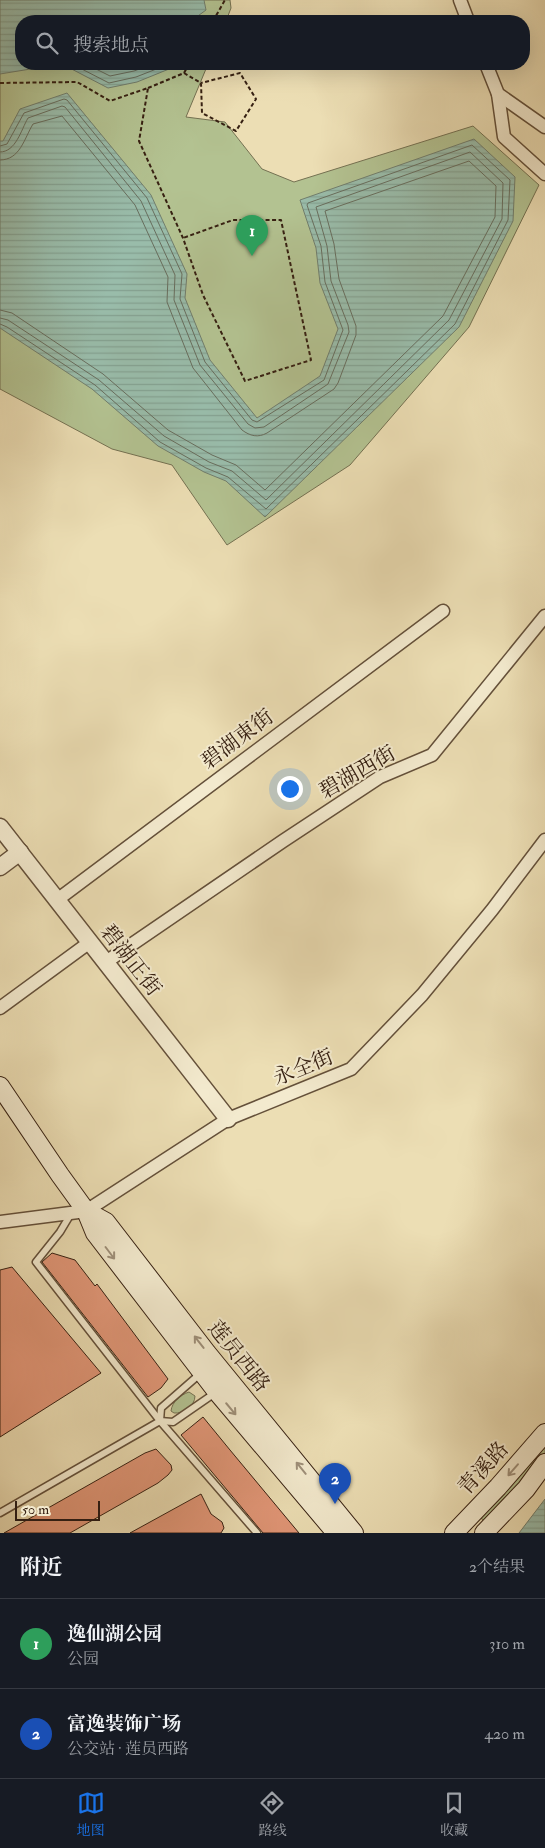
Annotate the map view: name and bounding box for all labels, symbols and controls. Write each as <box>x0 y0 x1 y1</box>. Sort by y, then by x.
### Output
search box <box>15 15 530 70</box>
icon: search <box>33 29 61 57</box>
text: 搜索地点 <box>73 33 149 57</box>
pin: 1 <box>236 215 268 256</box>
street label: 碧湖東街 <box>196 703 279 775</box>
street label: 碧湖西街 <box>314 740 400 805</box>
your location <box>277 776 303 802</box>
street label: 碧湖正街 <box>94 919 167 1002</box>
street label: 永全街 <box>269 1043 337 1092</box>
one-way arrow <box>104 1246 115 1259</box>
street label: 莲员西路 <box>202 1315 276 1397</box>
one-way arrow <box>193 1336 204 1349</box>
one-way arrow <box>225 1402 237 1415</box>
street label: 青溪路 <box>452 1436 514 1501</box>
one-way arrow <box>296 1462 307 1475</box>
pin: 2 <box>319 1463 351 1504</box>
one-way arrow <box>508 1463 519 1476</box>
scale bar <box>15 1498 100 1521</box>
text: 50 m <box>22 1501 49 1518</box>
text: 附近 <box>20 1554 62 1581</box>
text: 2个结果 <box>469 1557 525 1577</box>
text: 逸仙湖公园 <box>67 1622 162 1646</box>
text: 1 <box>33 1634 39 1654</box>
text: 310 m <box>489 1634 525 1654</box>
text: 公园 <box>67 1649 99 1669</box>
text: 富逸装饰广场 <box>67 1712 181 1736</box>
text: 2 <box>32 1724 40 1744</box>
text: 420 m <box>484 1724 525 1744</box>
text: 公交站 · 莲员西路 <box>67 1739 189 1759</box>
tab: 地图 <box>77 1789 105 1839</box>
tab: 路线 <box>258 1789 286 1839</box>
tab: 收藏 <box>440 1789 468 1839</box>

